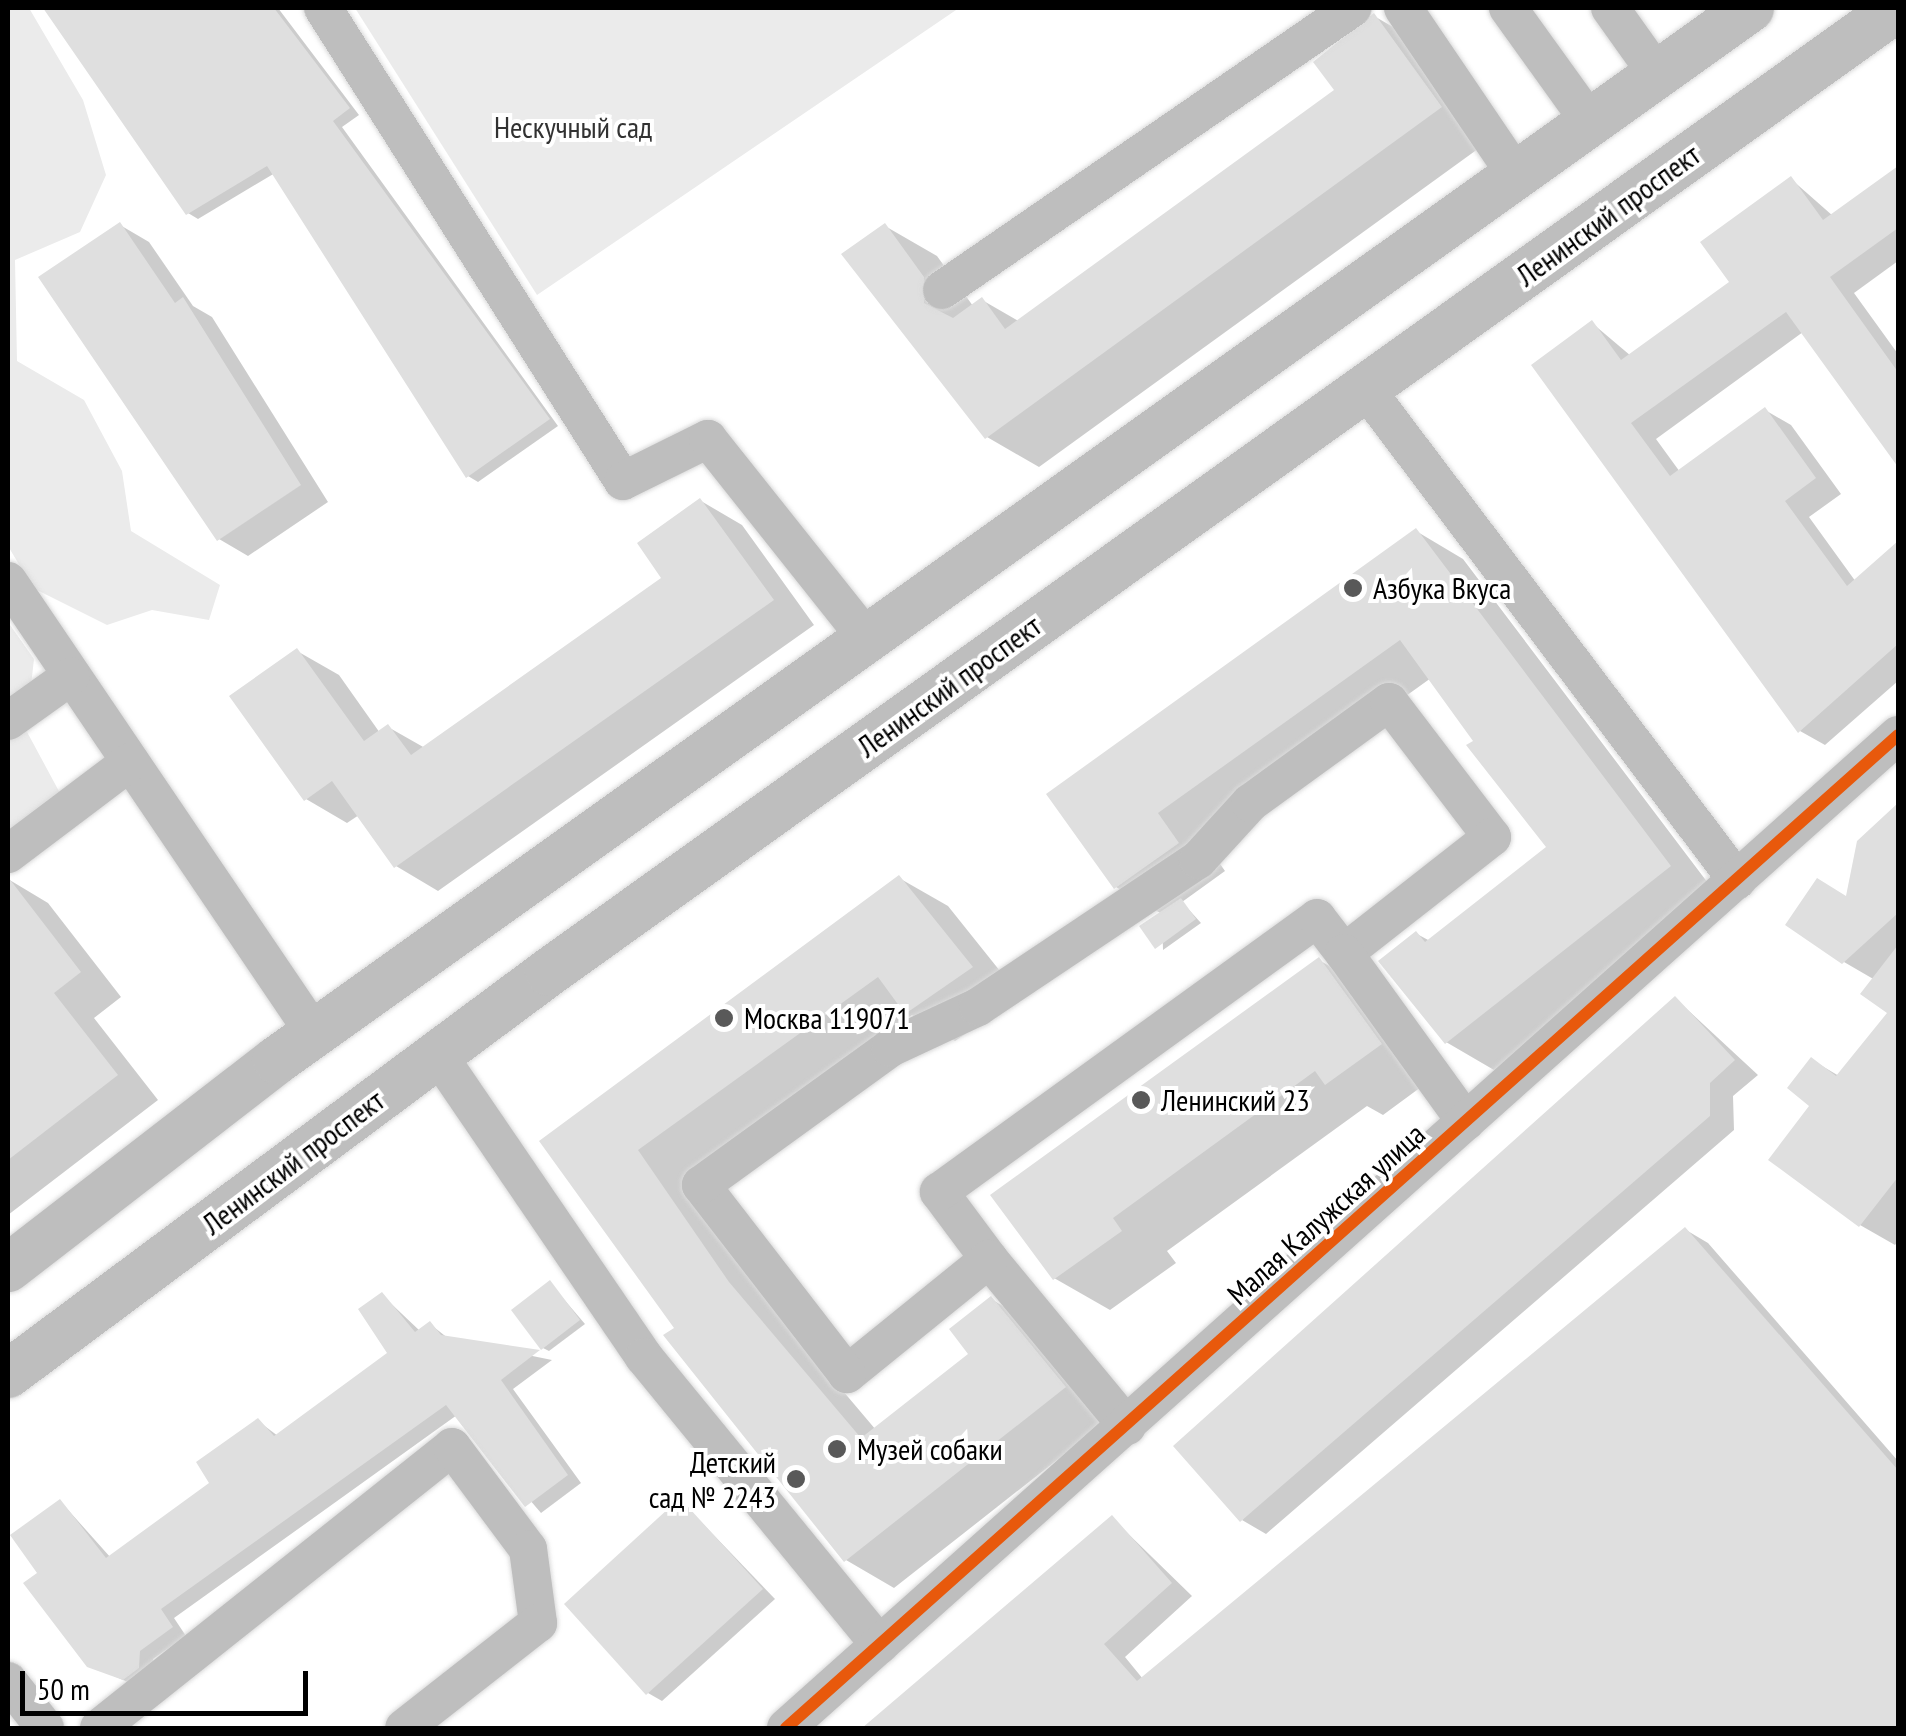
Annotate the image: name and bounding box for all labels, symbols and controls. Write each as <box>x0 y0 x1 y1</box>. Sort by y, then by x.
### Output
park label: Нескучный сад <box>494 109 652 145</box>
street label: Ленинский проспект <box>1509 136 1707 294</box>
place label: Азбука Вкуса <box>1373 570 1511 606</box>
marker: Азбука Вкуса <box>1342 577 1364 599</box>
street label: Ленинский проспект <box>850 607 1048 765</box>
place label: Москва 119071 <box>744 1000 910 1036</box>
marker: Москва 119071 <box>713 1007 735 1029</box>
street label: Ленинский проспект <box>195 1082 391 1242</box>
place label: Ленинский 23 <box>1161 1082 1310 1118</box>
marker: Ленинский 23 <box>1130 1089 1152 1111</box>
street label: Малая Калужская улица <box>1220 1116 1432 1312</box>
place label: Музей собаки <box>857 1431 1003 1467</box>
marker: Музей собаки <box>826 1438 848 1460</box>
place label: Детский сад № 2243 <box>649 1444 776 1514</box>
marker: Детский сад № 2243 <box>785 1468 807 1490</box>
scale bar <box>25 1651 312 1713</box>
text: 50 m <box>37 1669 90 1708</box>

